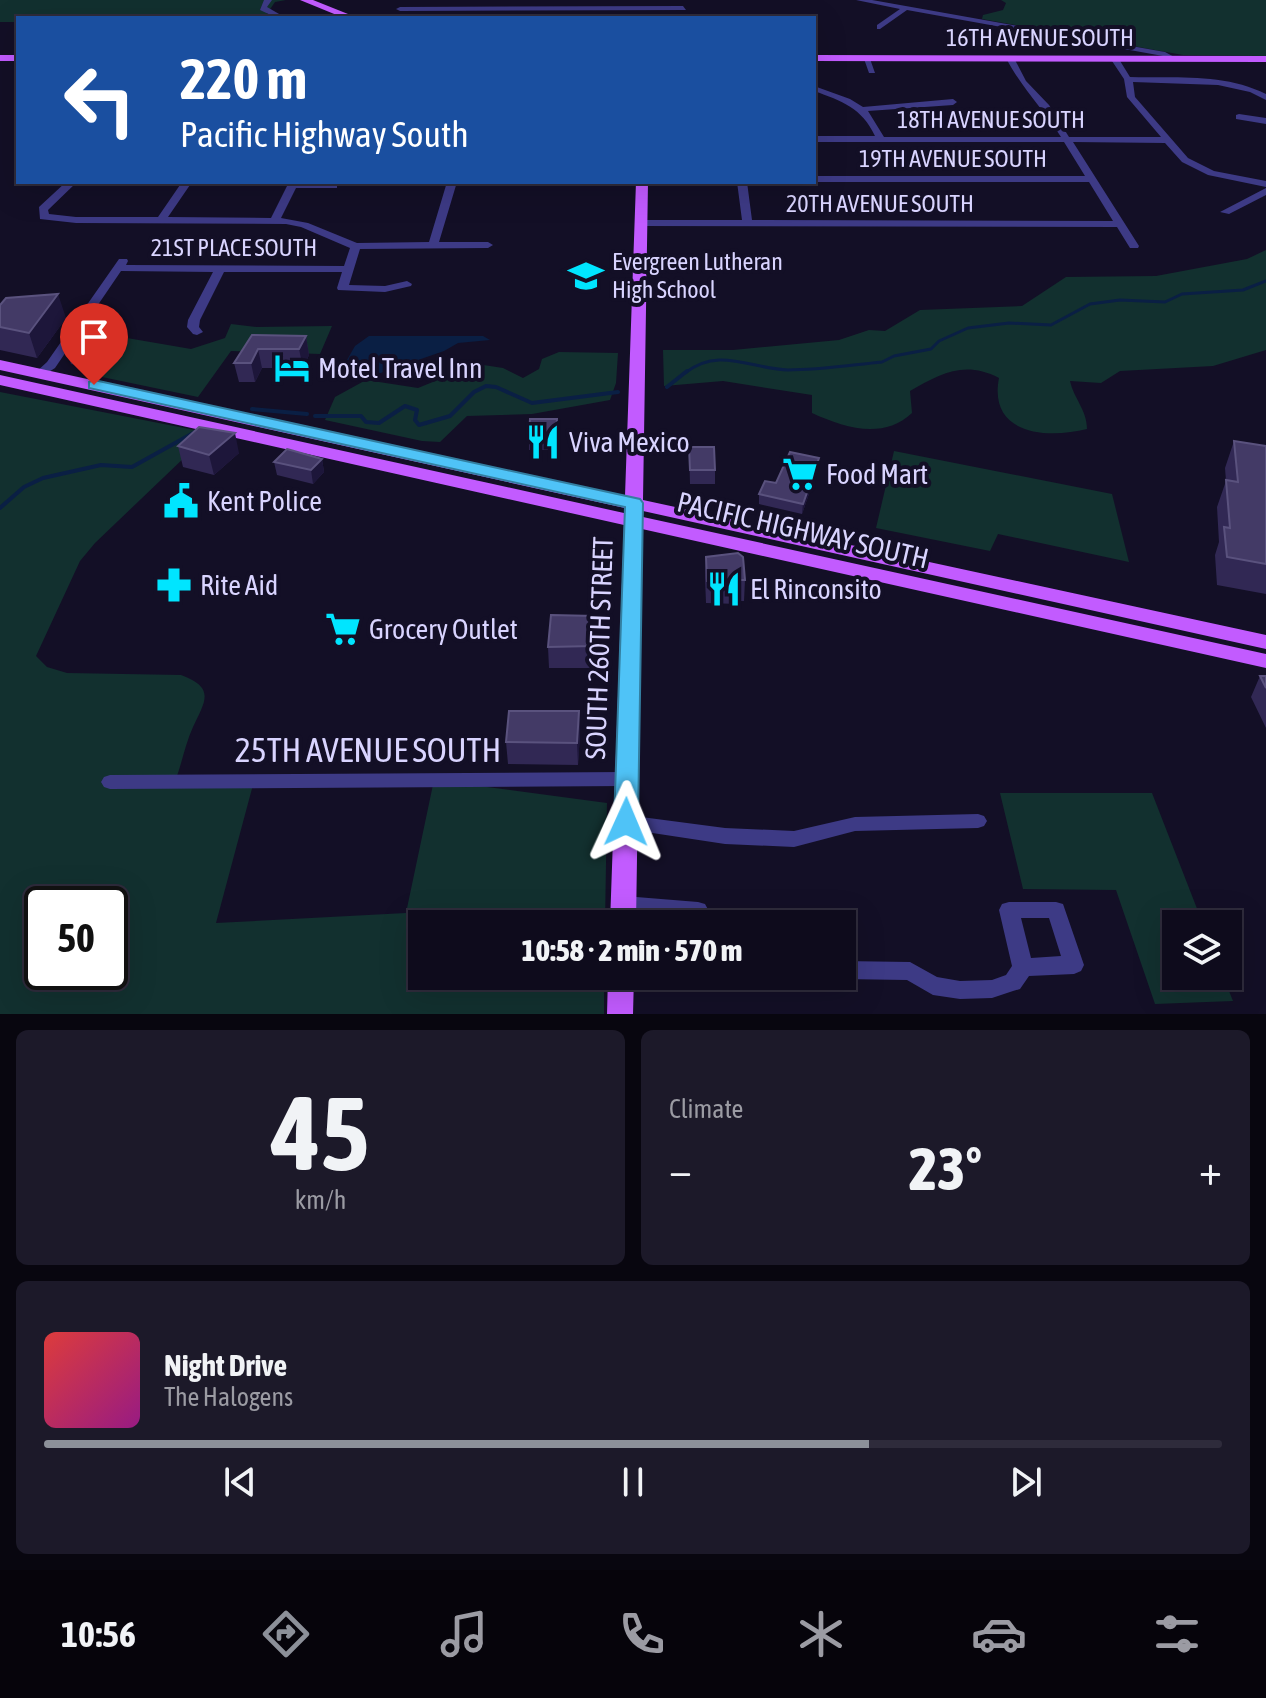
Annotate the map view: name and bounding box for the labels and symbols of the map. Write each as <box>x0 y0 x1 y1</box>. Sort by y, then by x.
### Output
street label: 16TH AVENUE SOUTH <box>946 24 1134 51</box>
street label: 18TH AVENUE SOUTH <box>897 106 1085 133</box>
street label: 19TH AVENUE SOUTH <box>859 145 1047 172</box>
street label: 20TH AVENUE SOUTH <box>786 190 974 217</box>
street label: 21ST PLACE SOUTH <box>151 234 317 261</box>
place label: Evergreen Lutheran High School <box>612 248 783 303</box>
school or university icon: Evergreen Lutheran High School <box>567 257 605 295</box>
pin <box>60 303 128 385</box>
hotel icon: Motel Travel Inn <box>273 349 311 387</box>
place label: Motel Travel Inn <box>318 352 483 384</box>
restaurant icon: Viva Mexico <box>524 423 562 461</box>
place label: Viva Mexico <box>569 426 690 458</box>
supermarket icon: Food Mart <box>781 455 819 493</box>
place label: Food Mart <box>826 458 928 490</box>
public building icon: Kent Police <box>162 482 200 520</box>
place label: Kent Police <box>207 485 322 517</box>
street label: PACIFIC HIGHWAY SOUTH <box>674 486 932 574</box>
street label: SOUTH 260TH STREET <box>579 536 619 760</box>
pharmacy icon: Rite Aid <box>155 566 193 604</box>
place label: Rite Aid <box>200 569 278 601</box>
restaurant icon: El Rinconsito <box>705 570 743 608</box>
place label: El Rinconsito <box>750 573 882 605</box>
supermarket icon: Grocery Outlet <box>324 610 362 648</box>
place label: Grocery Outlet <box>369 613 518 645</box>
street label: 25TH AVENUE SOUTH <box>235 730 501 769</box>
position arrow <box>584 780 668 864</box>
speed limit sign: 50 <box>24 886 128 990</box>

